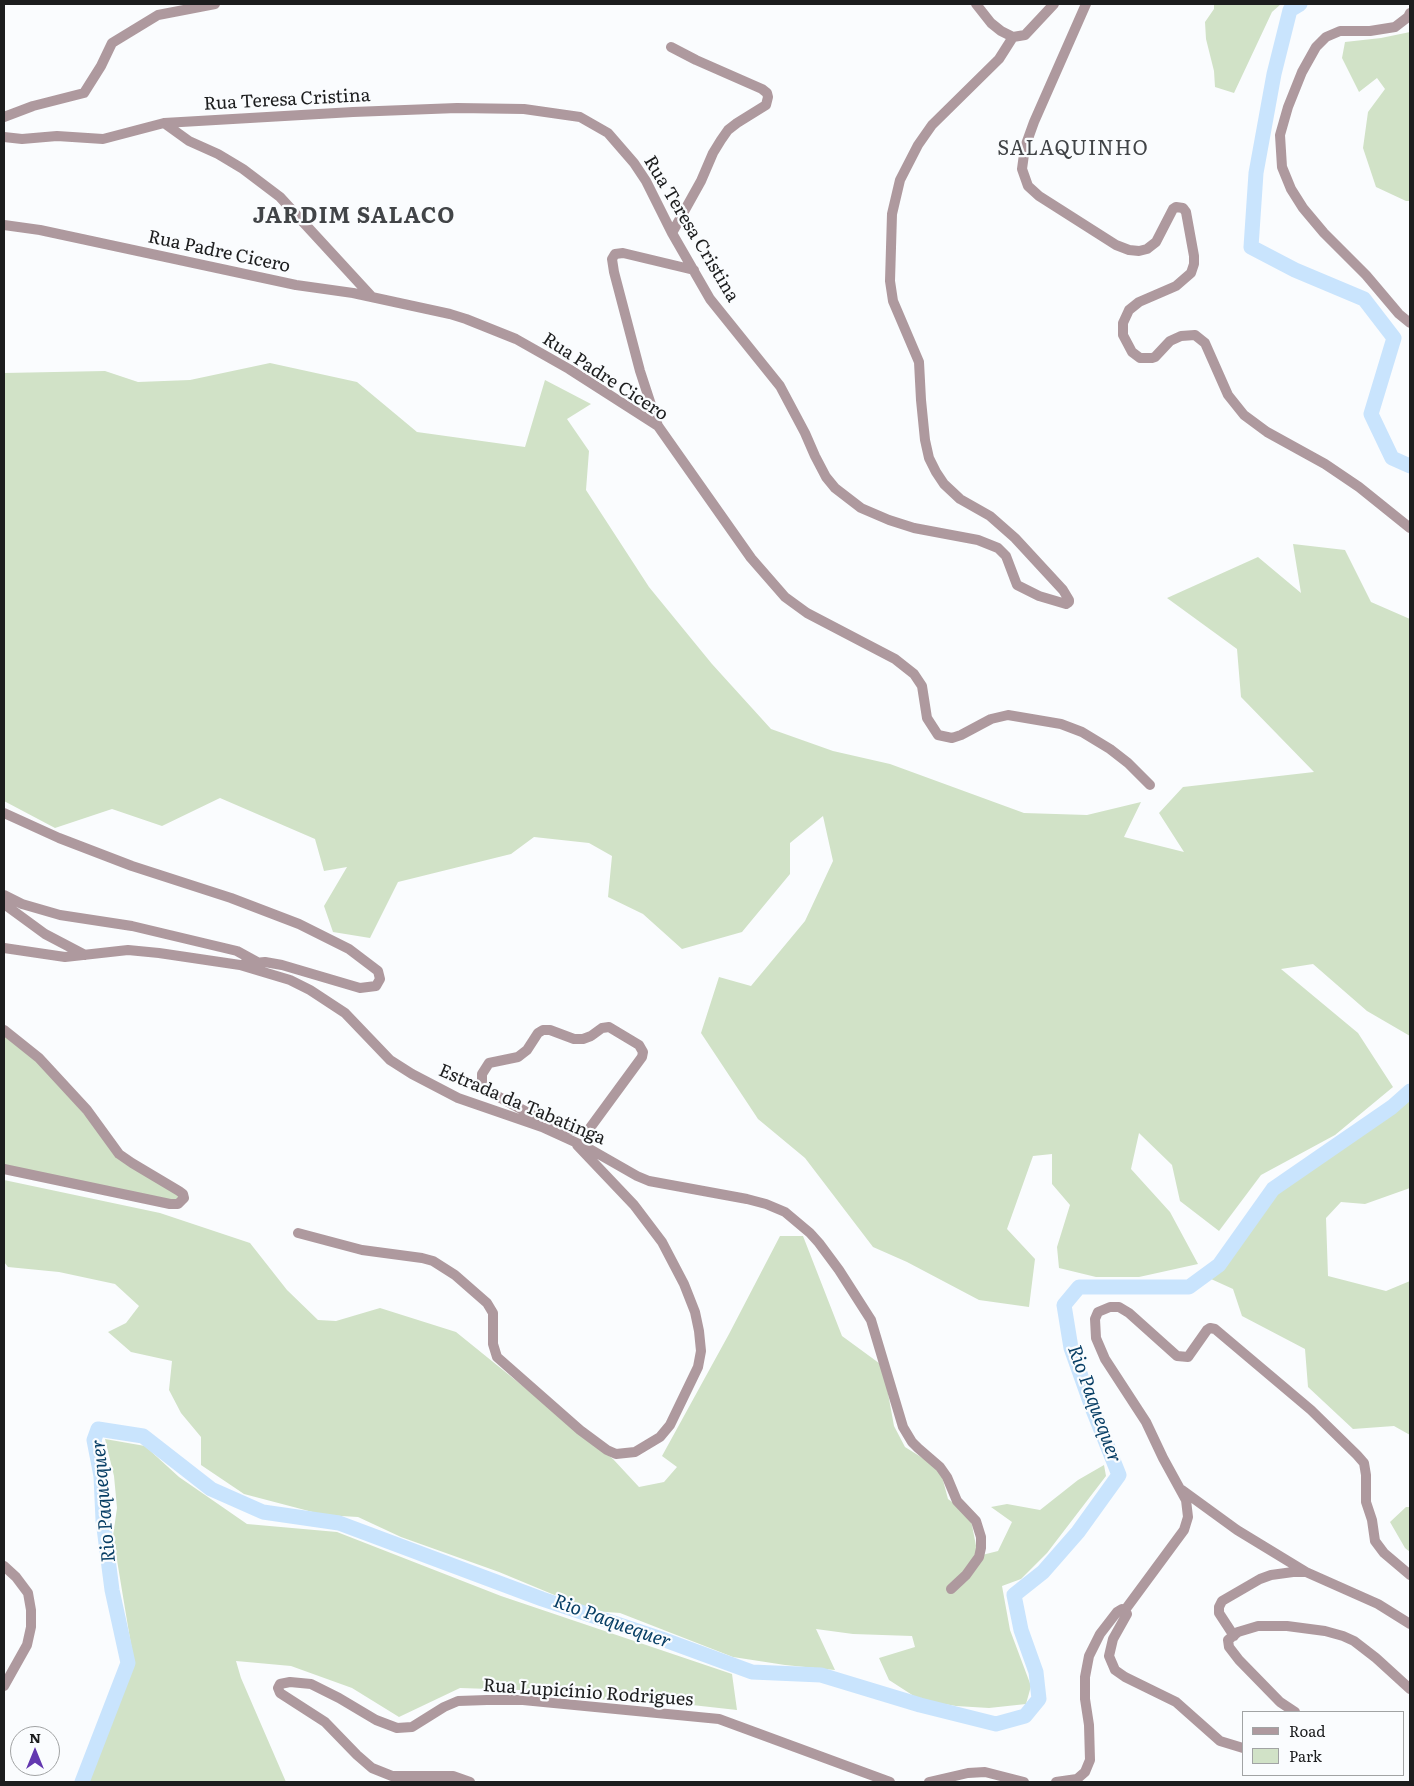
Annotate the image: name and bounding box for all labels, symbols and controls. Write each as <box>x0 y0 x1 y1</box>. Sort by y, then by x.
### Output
street label: Rua Teresa Cristina <box>203 85 371 115</box>
district label: SALAQUINHO <box>996 137 1150 161</box>
street label: Rua Teresa Cristina <box>639 152 743 306</box>
district label: JARDIM SALACO <box>251 204 457 230</box>
street label: Rua Padre Cicero <box>146 226 292 278</box>
street label: Rua Padre Cicero <box>538 328 672 426</box>
street label: Estrada da Tabatinga <box>435 1060 609 1150</box>
water label: Rio Paquequer <box>1062 1342 1126 1466</box>
water label: Rio Paquequer <box>87 1439 121 1563</box>
water label: Rio Paquequer <box>550 1590 674 1654</box>
street label: Rua Lupicínio Rodrigues <box>482 1675 694 1711</box>
legend <box>1242 1711 1404 1776</box>
text: Road <box>1289 1719 1325 1742</box>
north arrow <box>10 1726 60 1776</box>
text: N <box>29 1727 41 1747</box>
text: Park <box>1289 1744 1322 1767</box>

